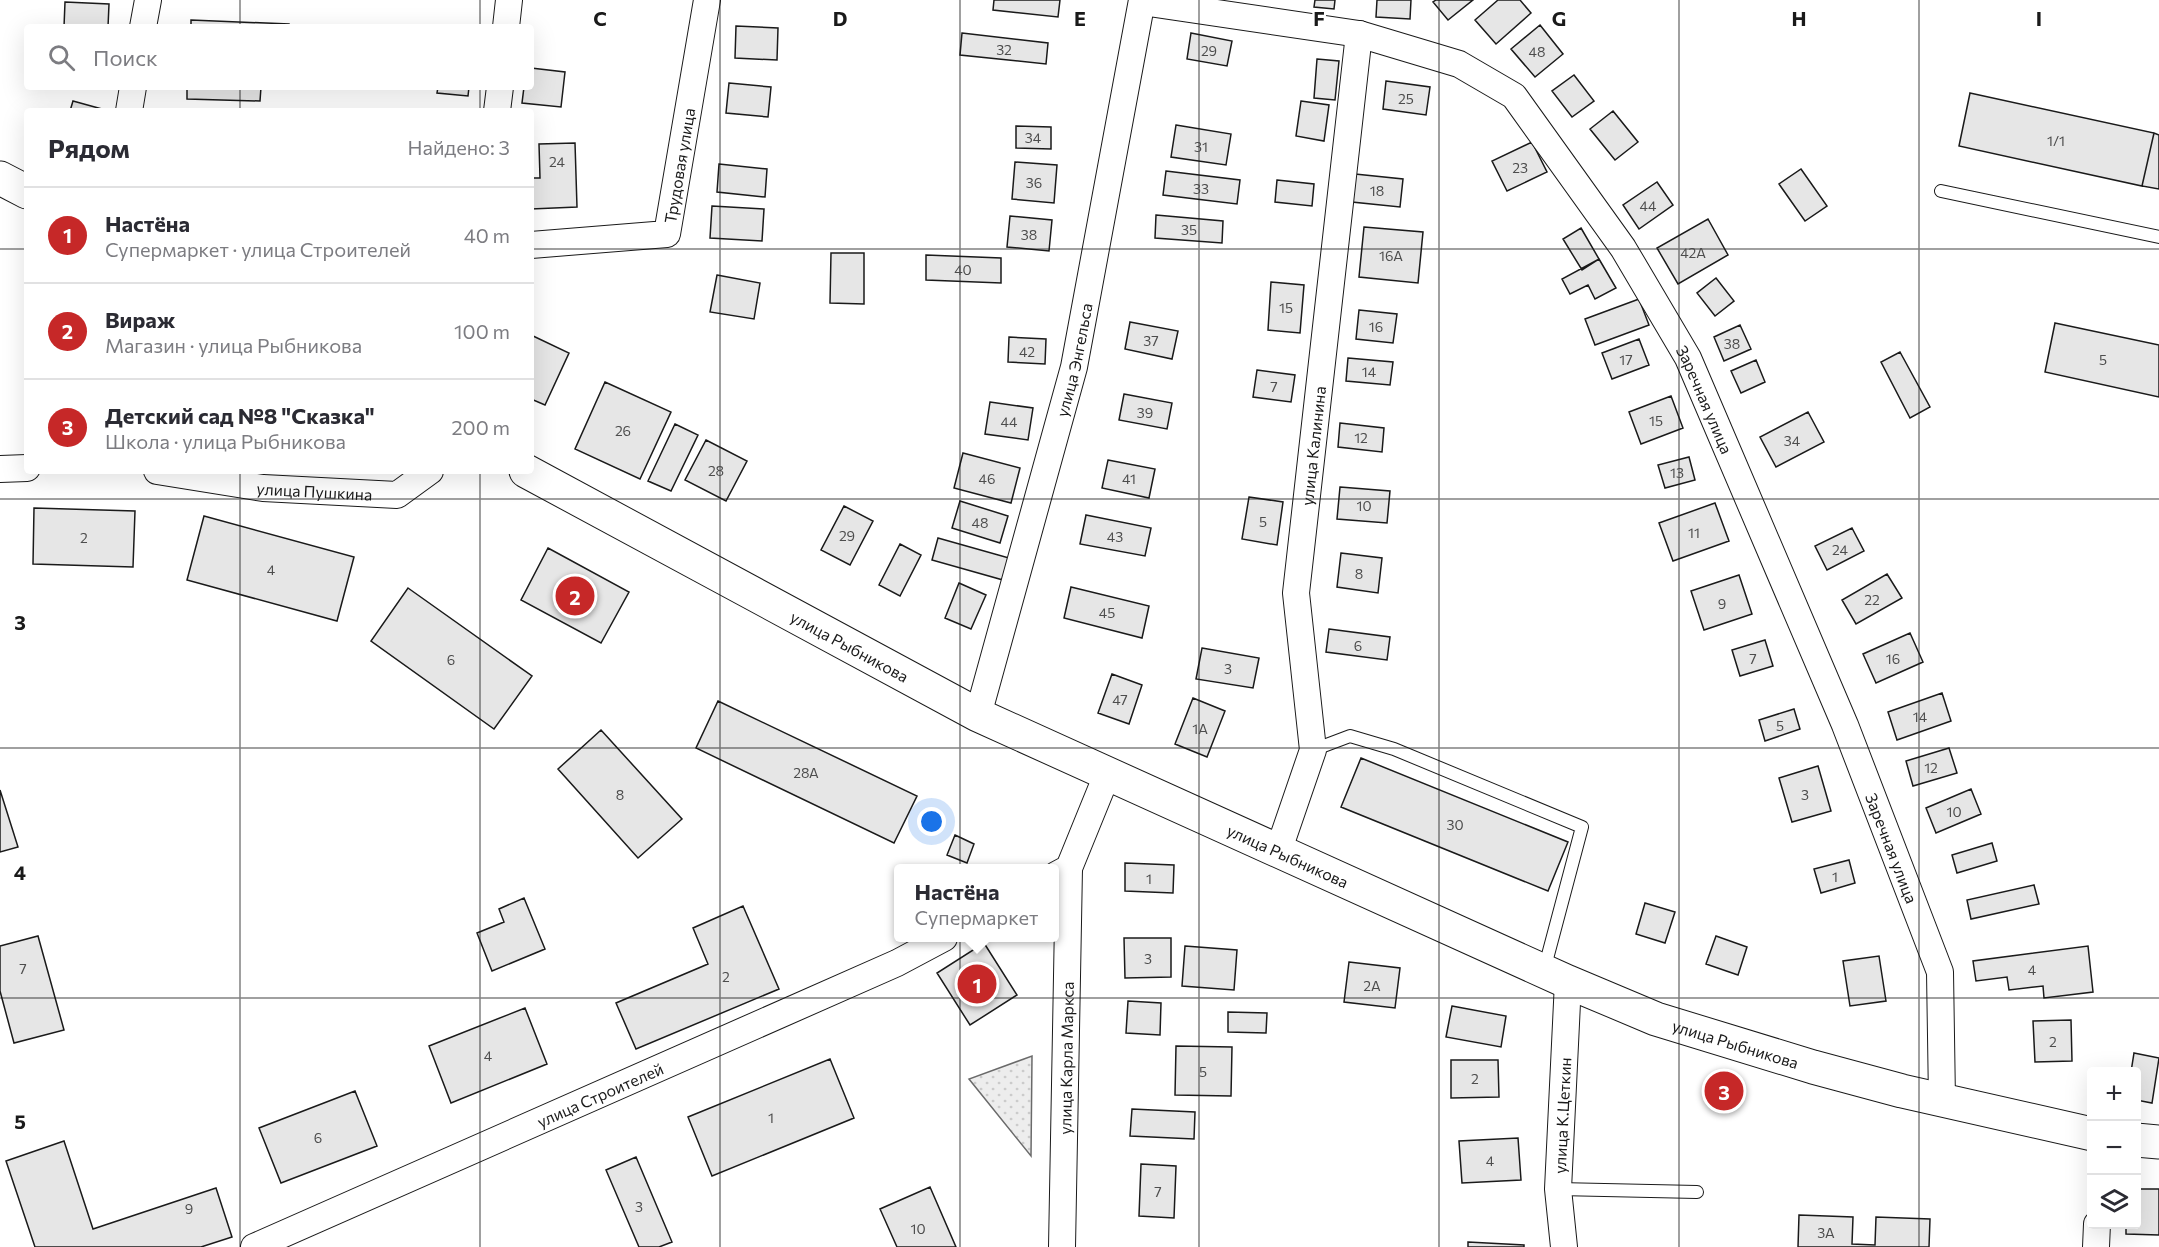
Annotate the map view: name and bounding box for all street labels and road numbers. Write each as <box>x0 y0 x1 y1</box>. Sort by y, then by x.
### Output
street label: Трудовая улица <box>660 106 698 225</box>
street label: улица Энгельса <box>1051 301 1095 419</box>
street label: Заречная улица <box>1673 342 1737 456</box>
street label: улица Калинина <box>1296 385 1329 506</box>
street label: улица Пушкина <box>255 478 373 503</box>
street label: улица Рыбникова <box>788 606 912 685</box>
street label: Заречная улица <box>1862 790 1922 906</box>
street label: улица Рыбникова <box>1224 820 1352 891</box>
street label: улица Карла Маркса <box>1055 981 1076 1135</box>
street label: улица Рыбникова <box>1670 1015 1801 1072</box>
street label: улица К.Цеткин <box>1549 1057 1574 1174</box>
street label: улица Строителей <box>534 1058 666 1130</box>

